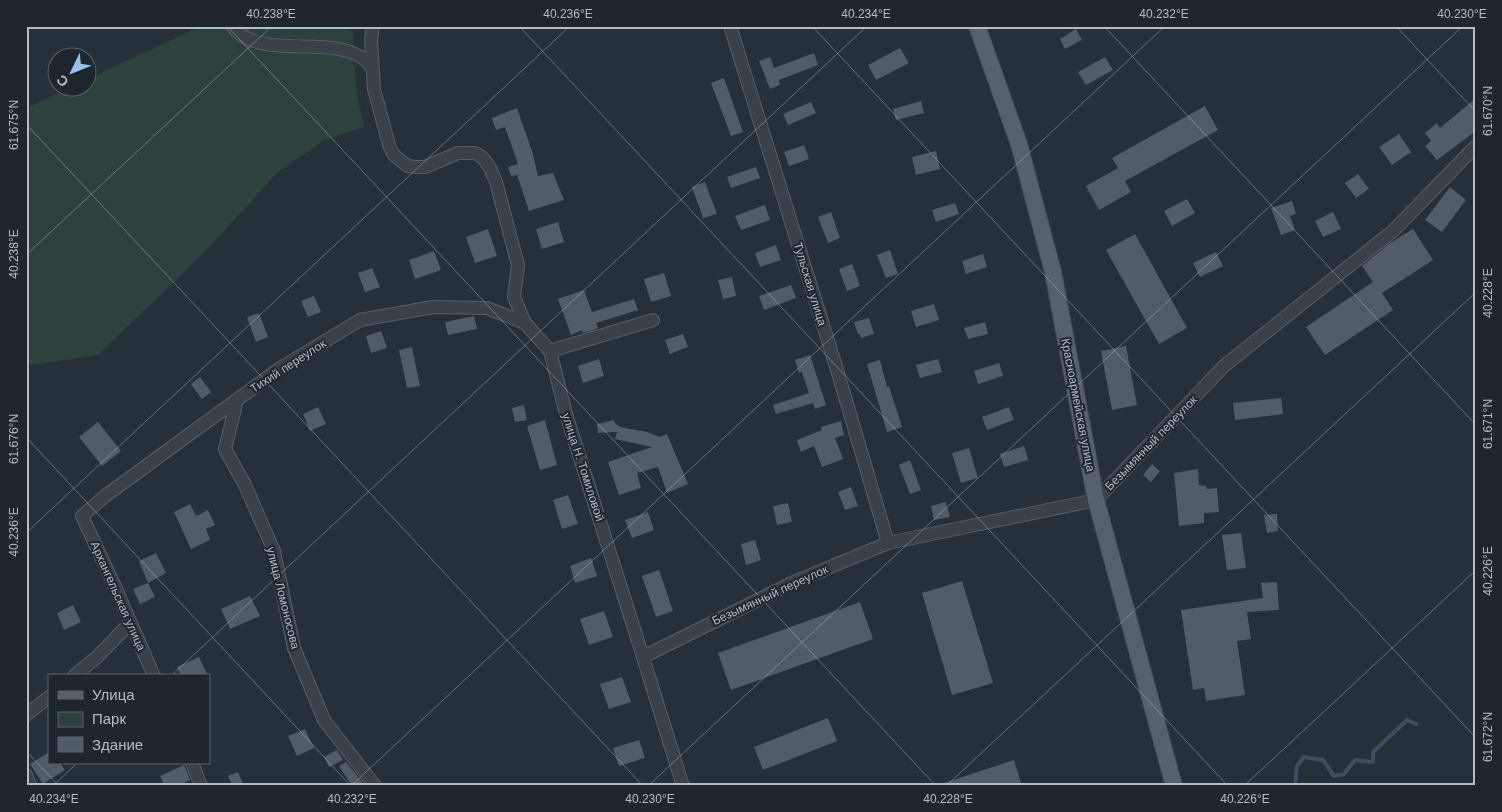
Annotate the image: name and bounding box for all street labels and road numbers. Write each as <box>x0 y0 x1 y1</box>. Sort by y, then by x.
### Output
street label: Тульская улица <box>791 241 829 328</box>
street label: Тихий переулок <box>248 336 329 396</box>
street label: Красноармейская улица <box>1058 337 1098 473</box>
street label: Безымянный переулок <box>1102 392 1200 493</box>
street label: улица Н. Томиловой <box>559 411 607 523</box>
street label: Архангельская улица <box>88 539 149 653</box>
street label: улица Ломоносова <box>264 545 303 651</box>
street label: Безымянный переулок <box>710 562 831 628</box>

